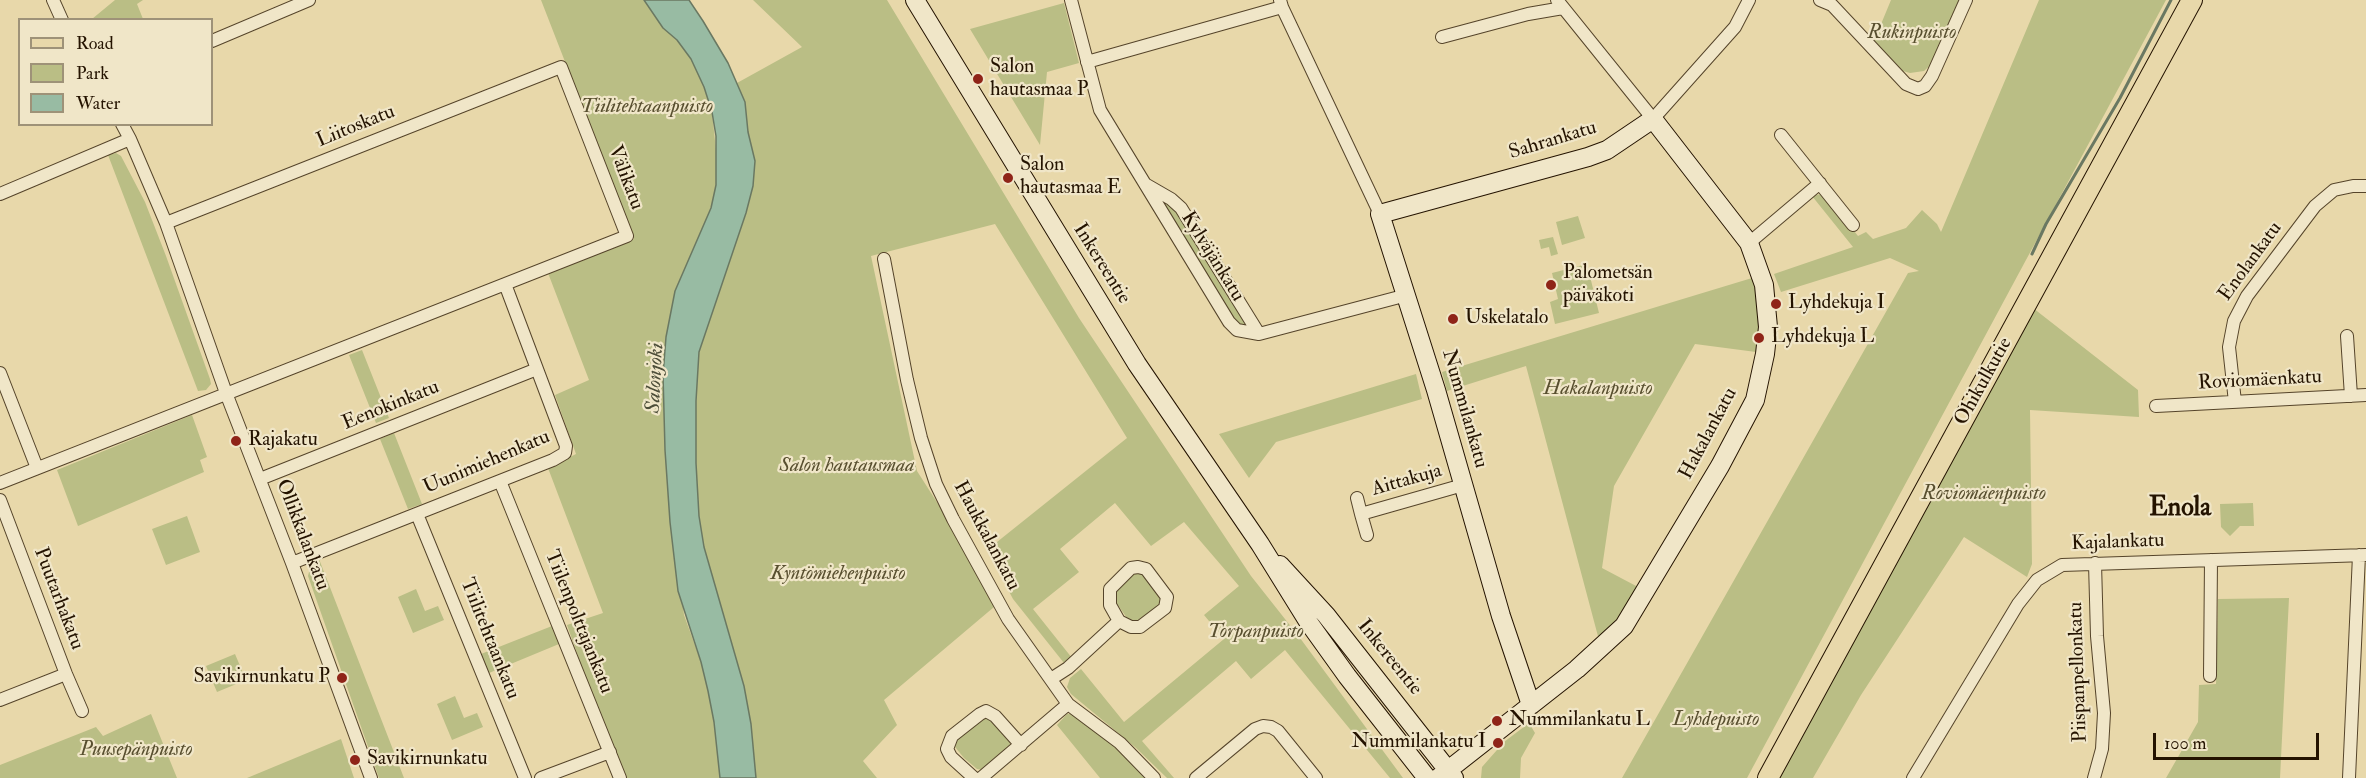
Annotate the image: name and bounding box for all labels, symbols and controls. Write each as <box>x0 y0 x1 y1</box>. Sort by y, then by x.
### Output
legend <box>18 18 213 126</box>
park label: Rukinpuisto <box>1868 22 1956 46</box>
text: Road <box>76 32 114 55</box>
place label: Salon hautasmaa P <box>990 56 1088 103</box>
text: Park <box>76 62 109 85</box>
marker: Salon hautasmaa P <box>971 72 985 86</box>
text: Water <box>76 92 120 115</box>
park label: Tiilitehtaanpuisto <box>581 96 713 120</box>
street label: Liitoskatu <box>313 100 399 154</box>
street label: Sahrankatu <box>1506 116 1600 166</box>
street label: Välikatu <box>602 143 648 213</box>
place label: Salon hautasmaa E <box>1020 154 1121 201</box>
marker: Salon hautasmaa E <box>1001 171 1015 185</box>
street label: Kylväjänkatu <box>1175 208 1249 306</box>
street label: Enolankatu <box>2214 218 2288 306</box>
street label: Inkereentie <box>1067 219 1135 309</box>
place label: Palometsän päiväkoti <box>1563 262 1653 309</box>
marker: Palometsän päiväkoti <box>1544 278 1558 292</box>
place label: Lyhdekuja I <box>1788 292 1885 316</box>
marker: Lyhdekuja I <box>1769 297 1783 311</box>
place label: Uskelatalo <box>1465 307 1548 331</box>
marker: Uskelatalo <box>1446 312 1460 326</box>
place label: Lyhdekuja L <box>1771 326 1874 350</box>
marker: Lyhdekuja L <box>1752 331 1766 345</box>
street label: Ohikulkutie <box>1950 334 2018 430</box>
water label: Salonjoki <box>642 342 670 414</box>
street label: Nummilankatu <box>1436 347 1492 471</box>
street label: Roviomäenkatu <box>2198 366 2322 396</box>
street label: Eenokinkatu <box>339 376 443 436</box>
park label: Hakalanpuisto <box>1543 378 1653 402</box>
street label: Hakalankatu <box>1675 384 1743 484</box>
street label: Uunimiehenkatu <box>420 426 554 500</box>
place label: Rajakatu <box>248 429 318 453</box>
marker: Rajakatu <box>229 434 243 448</box>
park label: Salon hautausmaa <box>780 455 914 479</box>
street label: Aittakuja <box>1369 460 1445 502</box>
street label: Ollikkalankatu <box>270 476 334 594</box>
street label: Haukkalankatu <box>947 477 1025 595</box>
park label: Roviomäenpuisto <box>1922 483 2046 507</box>
district label: Enola <box>2149 493 2211 525</box>
street label: Kajalankatu <box>2071 529 2165 557</box>
street label: Puutarhakatu <box>28 544 88 654</box>
street label: Tiilenpolttajankatu <box>538 547 618 697</box>
park label: Kyntömiehenpuisto <box>770 563 906 587</box>
street label: Tiilitehtaankatu <box>454 575 524 703</box>
street label: Piispanpellonkatu <box>2065 601 2093 743</box>
street label: Inkereentie <box>1351 615 1427 701</box>
park label: Torpanpuisto <box>1208 621 1304 645</box>
place label: Savikirnunkatu P <box>193 666 330 690</box>
marker: Savikirnunkatu P <box>335 671 349 685</box>
place label: Nummilankatu L <box>1509 709 1650 733</box>
park label: Lyhdepuisto <box>1673 709 1759 733</box>
marker: Nummilankatu L <box>1490 714 1504 728</box>
scale bar <box>2156 721 2322 759</box>
place label: Nummilankatu I <box>1351 731 1486 755</box>
text: 100 m <box>2164 732 2207 755</box>
marker: Nummilankatu I <box>1491 736 1505 750</box>
park label: Puusepänpuisto <box>79 739 193 763</box>
place label: Savikirnunkatu <box>367 748 488 772</box>
marker: Savikirnunkatu <box>348 753 362 767</box>

